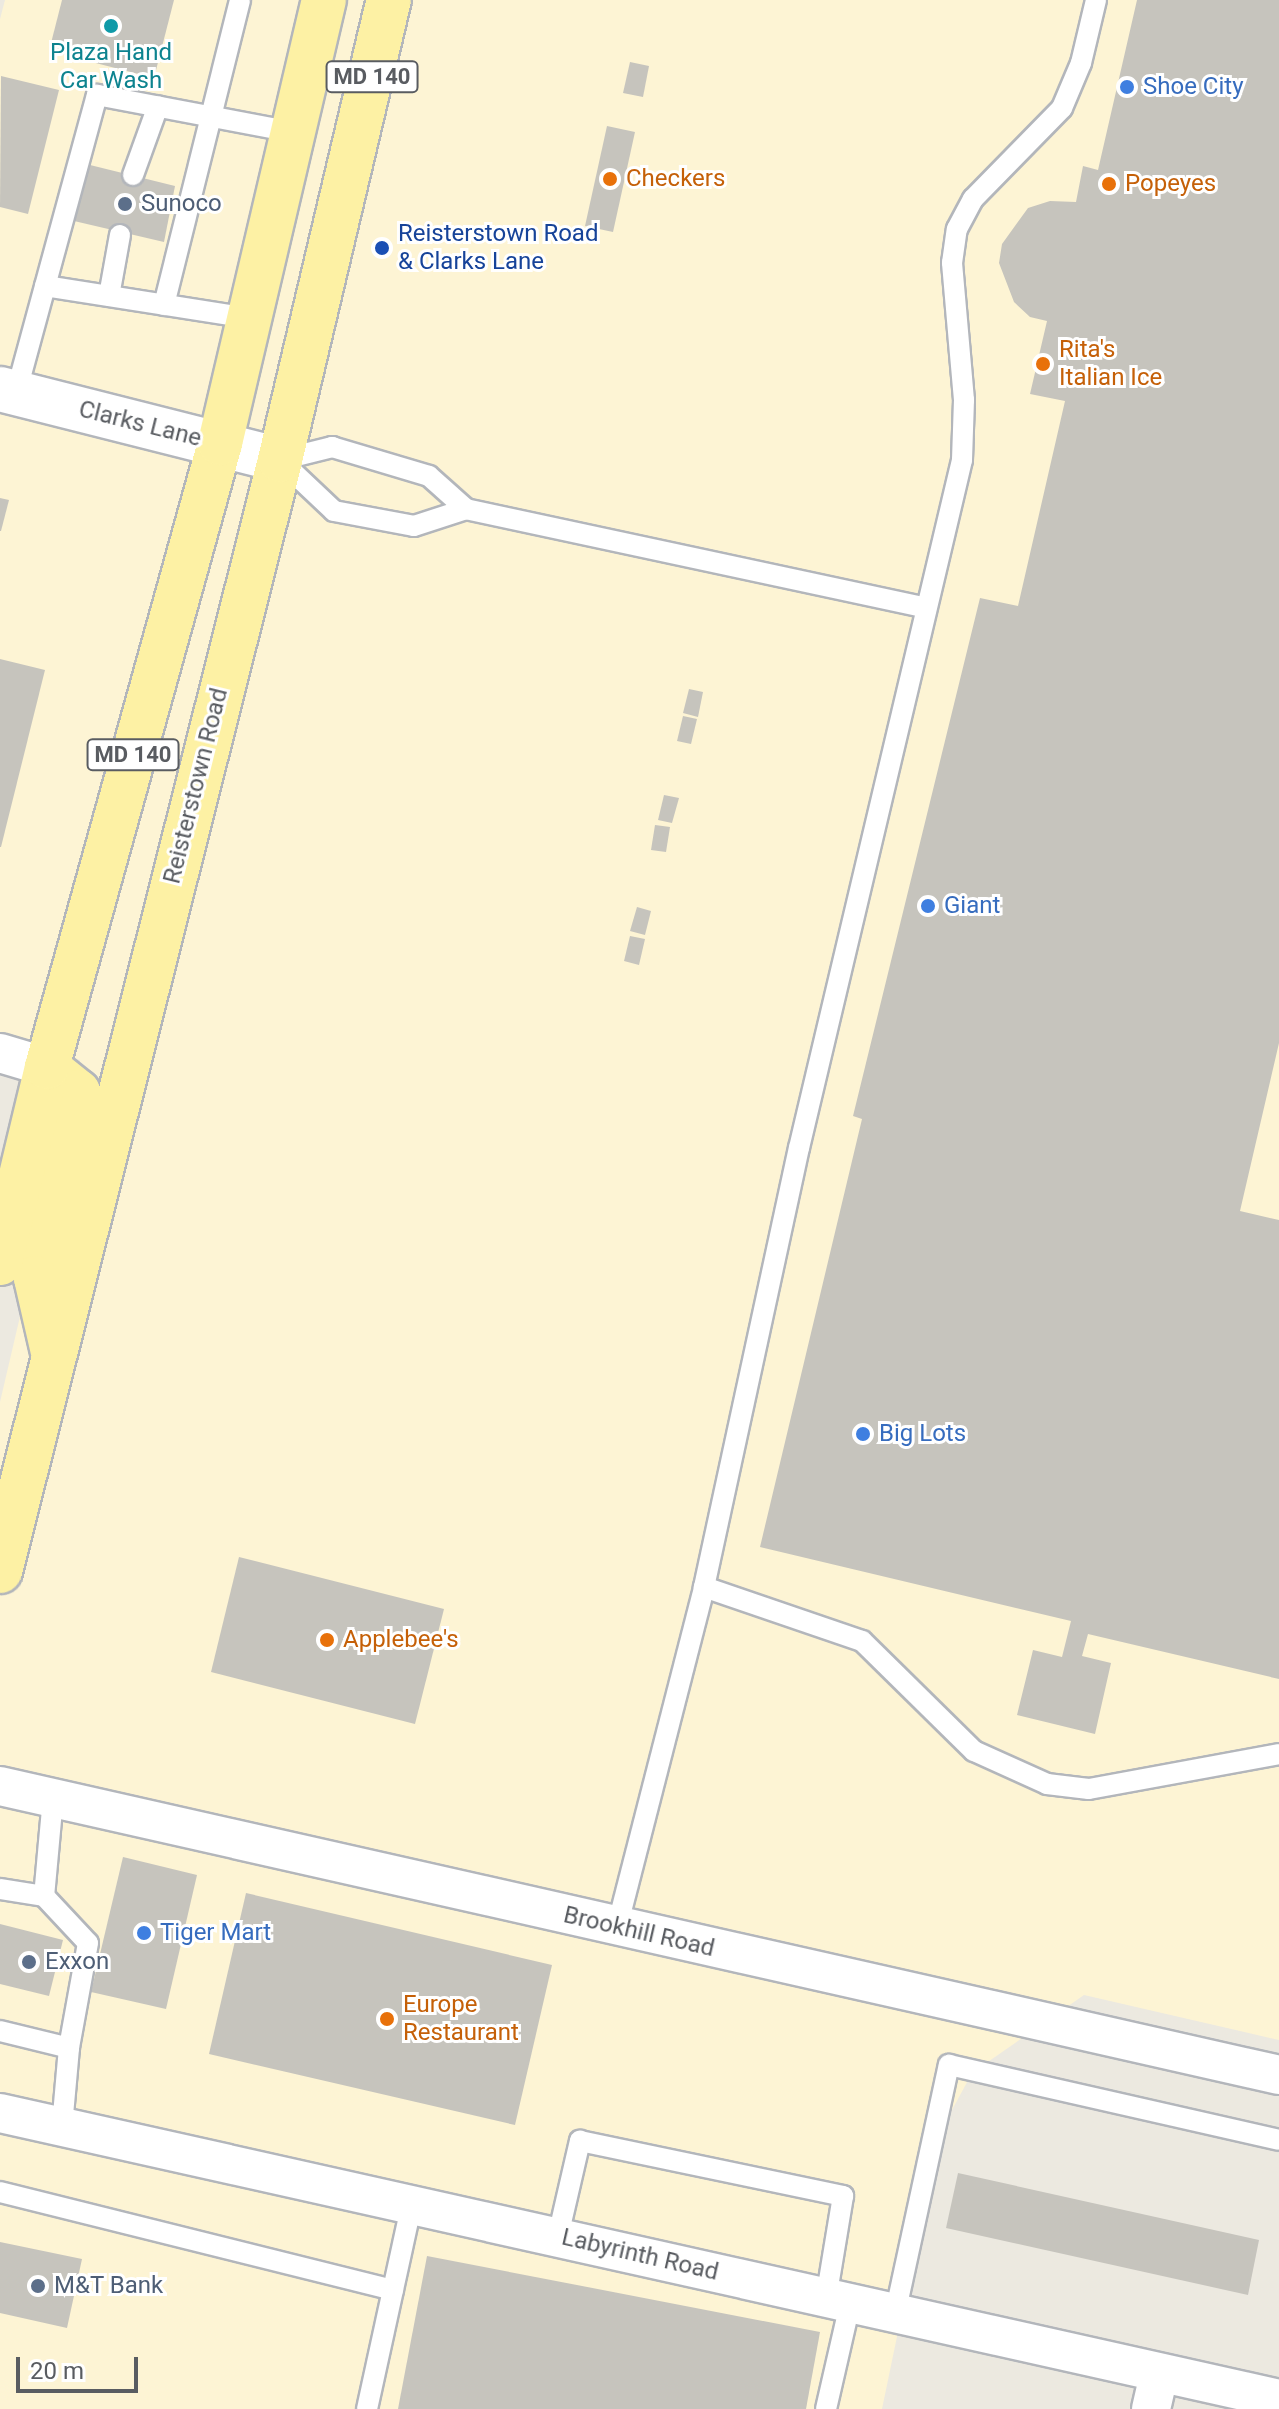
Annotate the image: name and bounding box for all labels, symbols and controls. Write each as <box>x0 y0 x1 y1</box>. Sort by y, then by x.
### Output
marker: Plaza Hand Car Wash <box>102 17 120 35</box>
place label: Plaza Hand Car Wash <box>50 39 172 95</box>
road number: MD 140 <box>324 59 420 95</box>
place label: Shoe City <box>1143 73 1244 101</box>
marker: Shoe City <box>1118 78 1136 96</box>
place label: Checkers <box>626 165 725 193</box>
marker: Checkers <box>601 170 619 188</box>
place label: Popeyes <box>1125 170 1216 198</box>
marker: Popeyes <box>1100 175 1118 193</box>
place label: Sunoco <box>141 190 222 218</box>
marker: Sunoco <box>116 195 134 213</box>
place label: Reisterstown Road & Clarks Lane <box>398 220 598 276</box>
marker: Reisterstown Road & Clarks Lane <box>373 239 391 257</box>
place label: Rita's Italian Ice <box>1059 336 1162 392</box>
marker: Rita's Italian Ice <box>1034 355 1052 373</box>
street label: Clarks Lane <box>76 395 204 453</box>
street label: Reisterstown Road <box>158 685 234 887</box>
road number: MD 140 <box>85 737 181 773</box>
place label: Giant <box>944 892 1000 920</box>
marker: Giant <box>919 897 937 915</box>
place label: Big Lots <box>879 1420 966 1448</box>
marker: Big Lots <box>854 1425 872 1443</box>
place label: Applebee's <box>343 1626 459 1654</box>
marker: Applebee's <box>318 1631 336 1649</box>
street label: Brookhill Road <box>561 1901 717 1963</box>
place label: Tiger Mart <box>160 1919 271 1947</box>
marker: Tiger Mart <box>135 1924 153 1942</box>
place label: Exxon <box>45 1948 109 1976</box>
marker: Exxon <box>20 1953 38 1971</box>
place label: Europe Restaurant <box>403 1991 519 2047</box>
marker: Europe Restaurant <box>378 2010 396 2028</box>
street label: Labyrinth Road <box>559 2223 721 2287</box>
place label: M&T Bank <box>54 2272 164 2300</box>
marker: M&T Bank <box>29 2277 47 2295</box>
scale bar <box>20 2341 142 2391</box>
text: 20 m <box>30 2357 84 2385</box>

